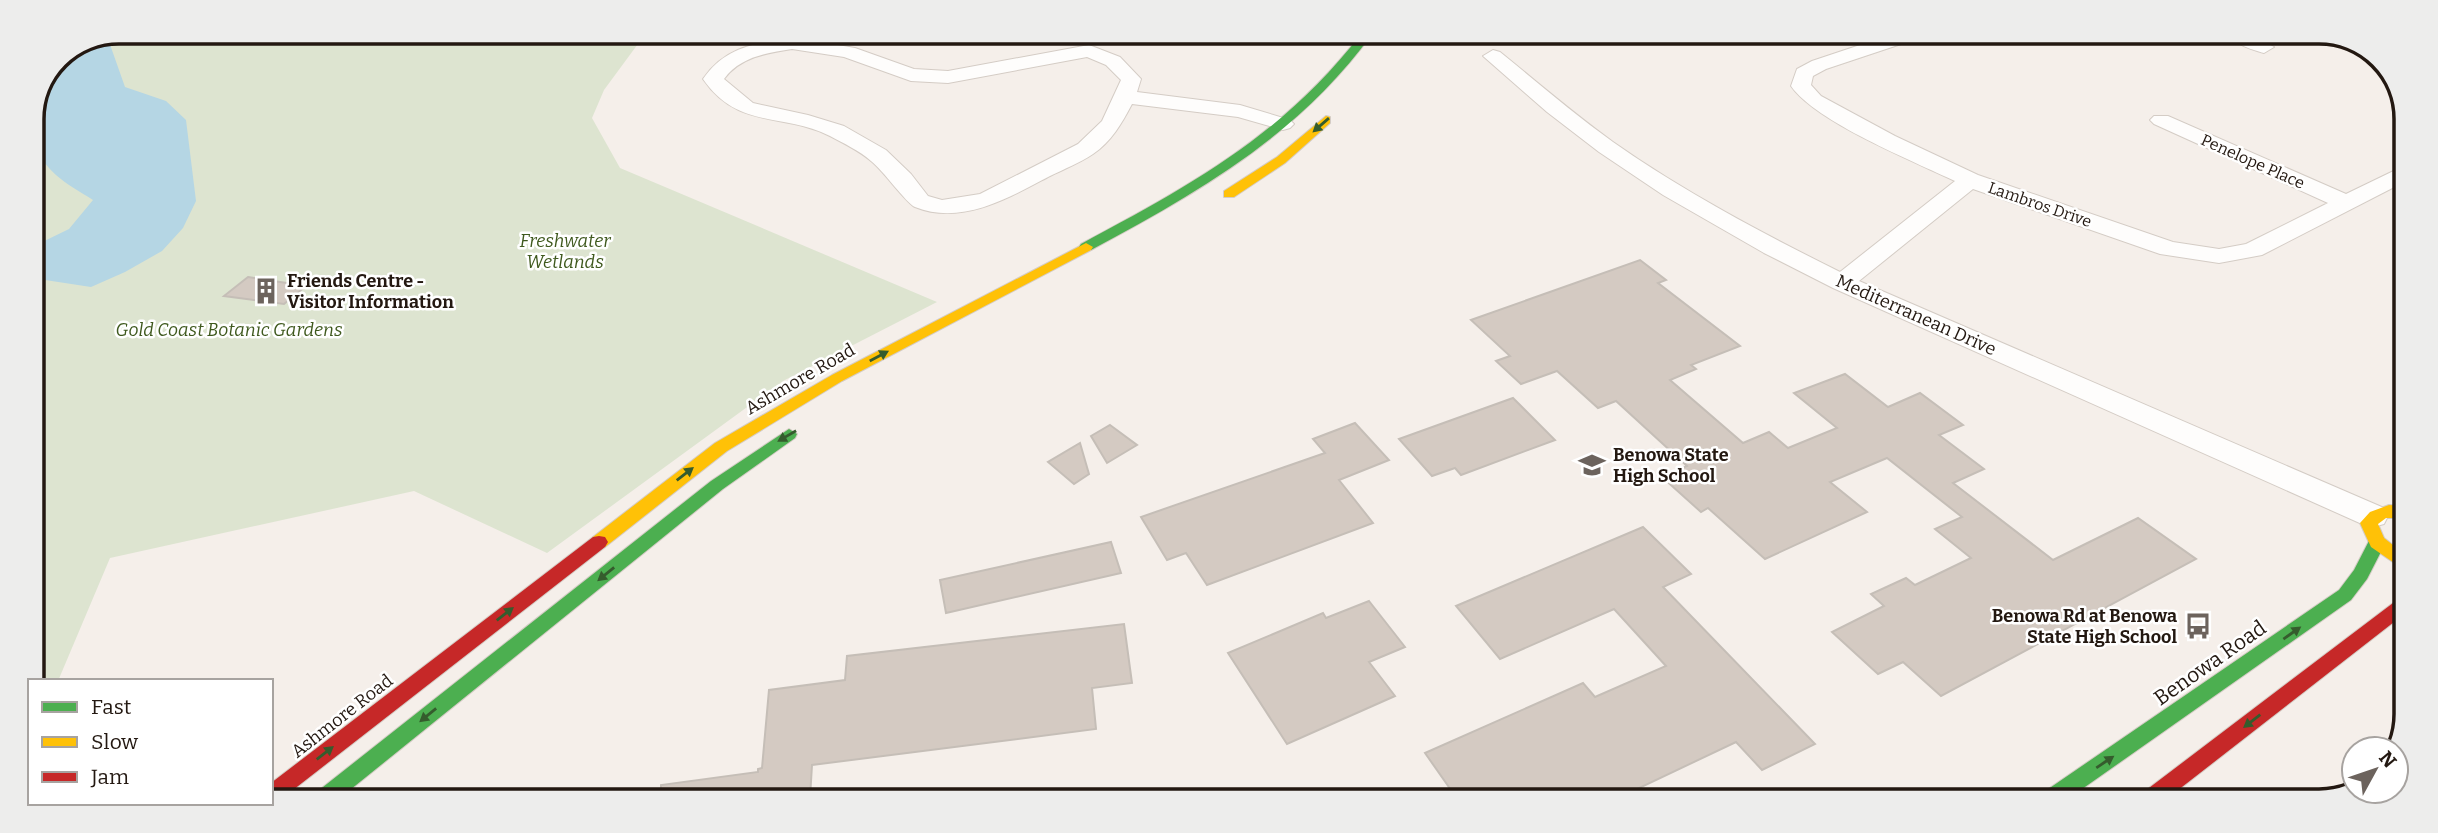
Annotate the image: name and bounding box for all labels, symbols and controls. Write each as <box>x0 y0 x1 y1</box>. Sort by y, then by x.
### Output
one-way arrow <box>1312 117 1330 133</box>
street label: Penelope Place <box>2198 130 2308 193</box>
street label: Lambros Drive <box>1986 178 2094 231</box>
park label: Freshwater Wetlands <box>519 230 611 273</box>
place label: Friends Centre - Visitor Information <box>287 270 454 313</box>
street label: Mediterranean Drive <box>1832 270 2000 360</box>
building icon: Friends Centre - Visitor Information <box>251 276 281 306</box>
park label: Gold Coast Botanic Gardens <box>116 319 343 341</box>
street label: Ashmore Road <box>741 339 859 419</box>
one-way arrow <box>869 350 889 362</box>
one-way arrow <box>777 430 796 442</box>
place label: Benowa State High School <box>1613 444 1729 487</box>
school or university icon: Benowa State High School <box>1577 450 1607 480</box>
one-way arrow <box>676 468 694 482</box>
one-way arrow <box>597 566 615 581</box>
place label: Benowa Rd at Benowa State High School <box>1992 605 2177 648</box>
one-way arrow <box>496 606 514 621</box>
bus stop icon: Benowa Rd at Benowa State High School <box>2183 611 2213 641</box>
street label: Benowa Road <box>2149 615 2271 711</box>
one-way arrow <box>2283 626 2301 640</box>
street label: Ashmore Road <box>287 669 398 763</box>
legend <box>28 679 273 805</box>
text: Fast <box>91 694 132 720</box>
one-way arrow <box>419 708 437 722</box>
one-way arrow <box>2243 714 2261 729</box>
text: Slow <box>91 729 138 755</box>
north arrow <box>2340 735 2410 805</box>
one-way arrow <box>316 745 334 760</box>
text: N <box>2374 746 2401 773</box>
one-way arrow <box>2095 756 2114 769</box>
text: Jam <box>90 764 129 790</box>

